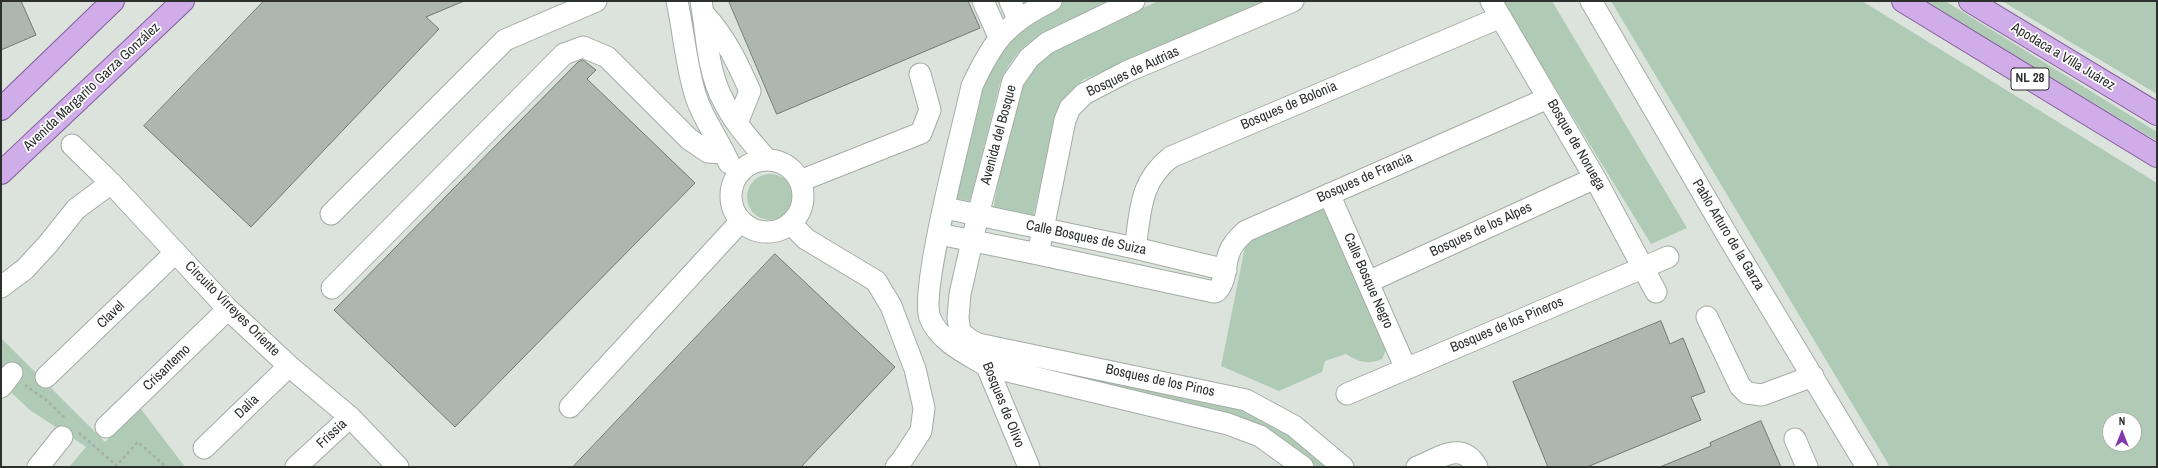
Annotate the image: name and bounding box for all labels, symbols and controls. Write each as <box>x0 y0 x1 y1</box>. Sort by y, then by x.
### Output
street label: Avenida Margarito Garza González <box>20 19 164 155</box>
street label: Apodaca a Villa Juárez <box>2008 19 2118 95</box>
street label: Bosques de Autrias <box>1084 43 1182 101</box>
road number: NL 28 <box>2011 68 2049 90</box>
street label: Bosques de Bolonia <box>1238 78 1340 134</box>
street label: Avenida del Bosque <box>978 83 1020 187</box>
street label: Bosque de Noruega <box>1543 97 1609 193</box>
street label: Bosques de Francia <box>1315 149 1415 207</box>
street label: Pablo Arturo de la Garza <box>1688 177 1768 293</box>
street label: Bosques de los Alpes <box>1427 199 1535 261</box>
street label: Calle Bosques de Suiza <box>1024 217 1148 259</box>
street label: Calle Bosque Negro <box>1339 231 1397 331</box>
street label: Circuito Virreyes Oriente <box>181 258 283 360</box>
street label: Bosques de los Pineros <box>1448 294 1566 356</box>
street label: Clavel <box>94 298 128 332</box>
street label: Crisantemo <box>140 341 194 395</box>
street label: Bosques de Olivo <box>978 360 1028 450</box>
street label: Bosques de los Pinos <box>1104 361 1216 401</box>
street label: Dalia <box>232 392 262 422</box>
north arrow <box>2102 412 2142 452</box>
text: N <box>2119 414 2125 428</box>
street label: Frissia <box>313 416 351 452</box>

